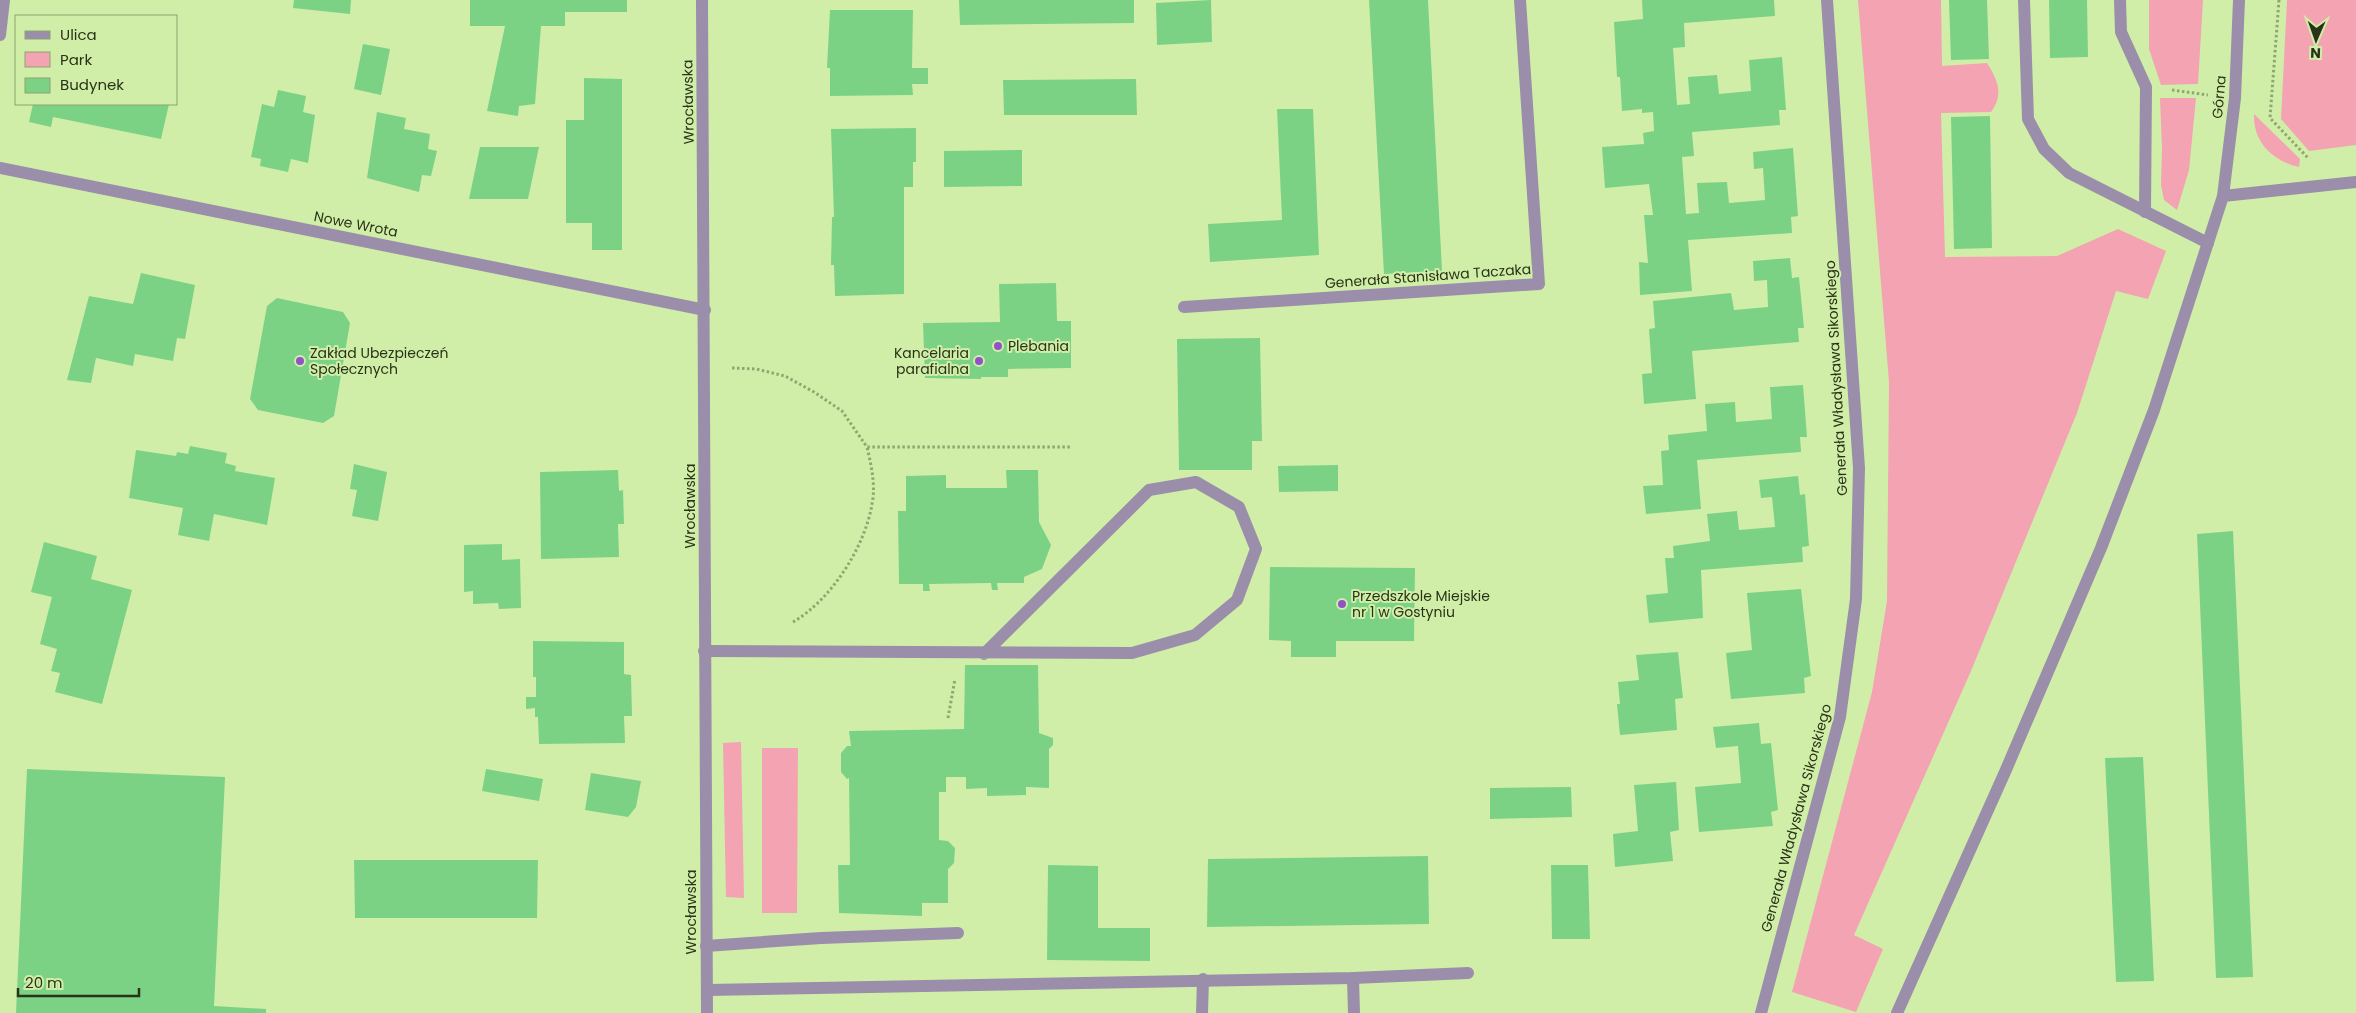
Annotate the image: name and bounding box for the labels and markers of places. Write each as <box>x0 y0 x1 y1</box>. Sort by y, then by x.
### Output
place label: Plebania <box>1008 336 1069 356</box>
marker: Plebania <box>992 340 1004 352</box>
place label: Zakład Ubezpieczeń Społecznych <box>310 343 449 379</box>
place label: Kancelaria parafialna <box>894 343 969 379</box>
marker: Zakład Ubezpieczeń Społecznych <box>294 355 306 367</box>
marker: Kancelaria parafialna <box>973 355 985 367</box>
place label: Przedszkole Miejskie nr 1 w Gostyniu <box>1352 586 1490 622</box>
marker: Przedszkole Miejskie nr 1 w Gostyniu <box>1336 598 1348 610</box>

